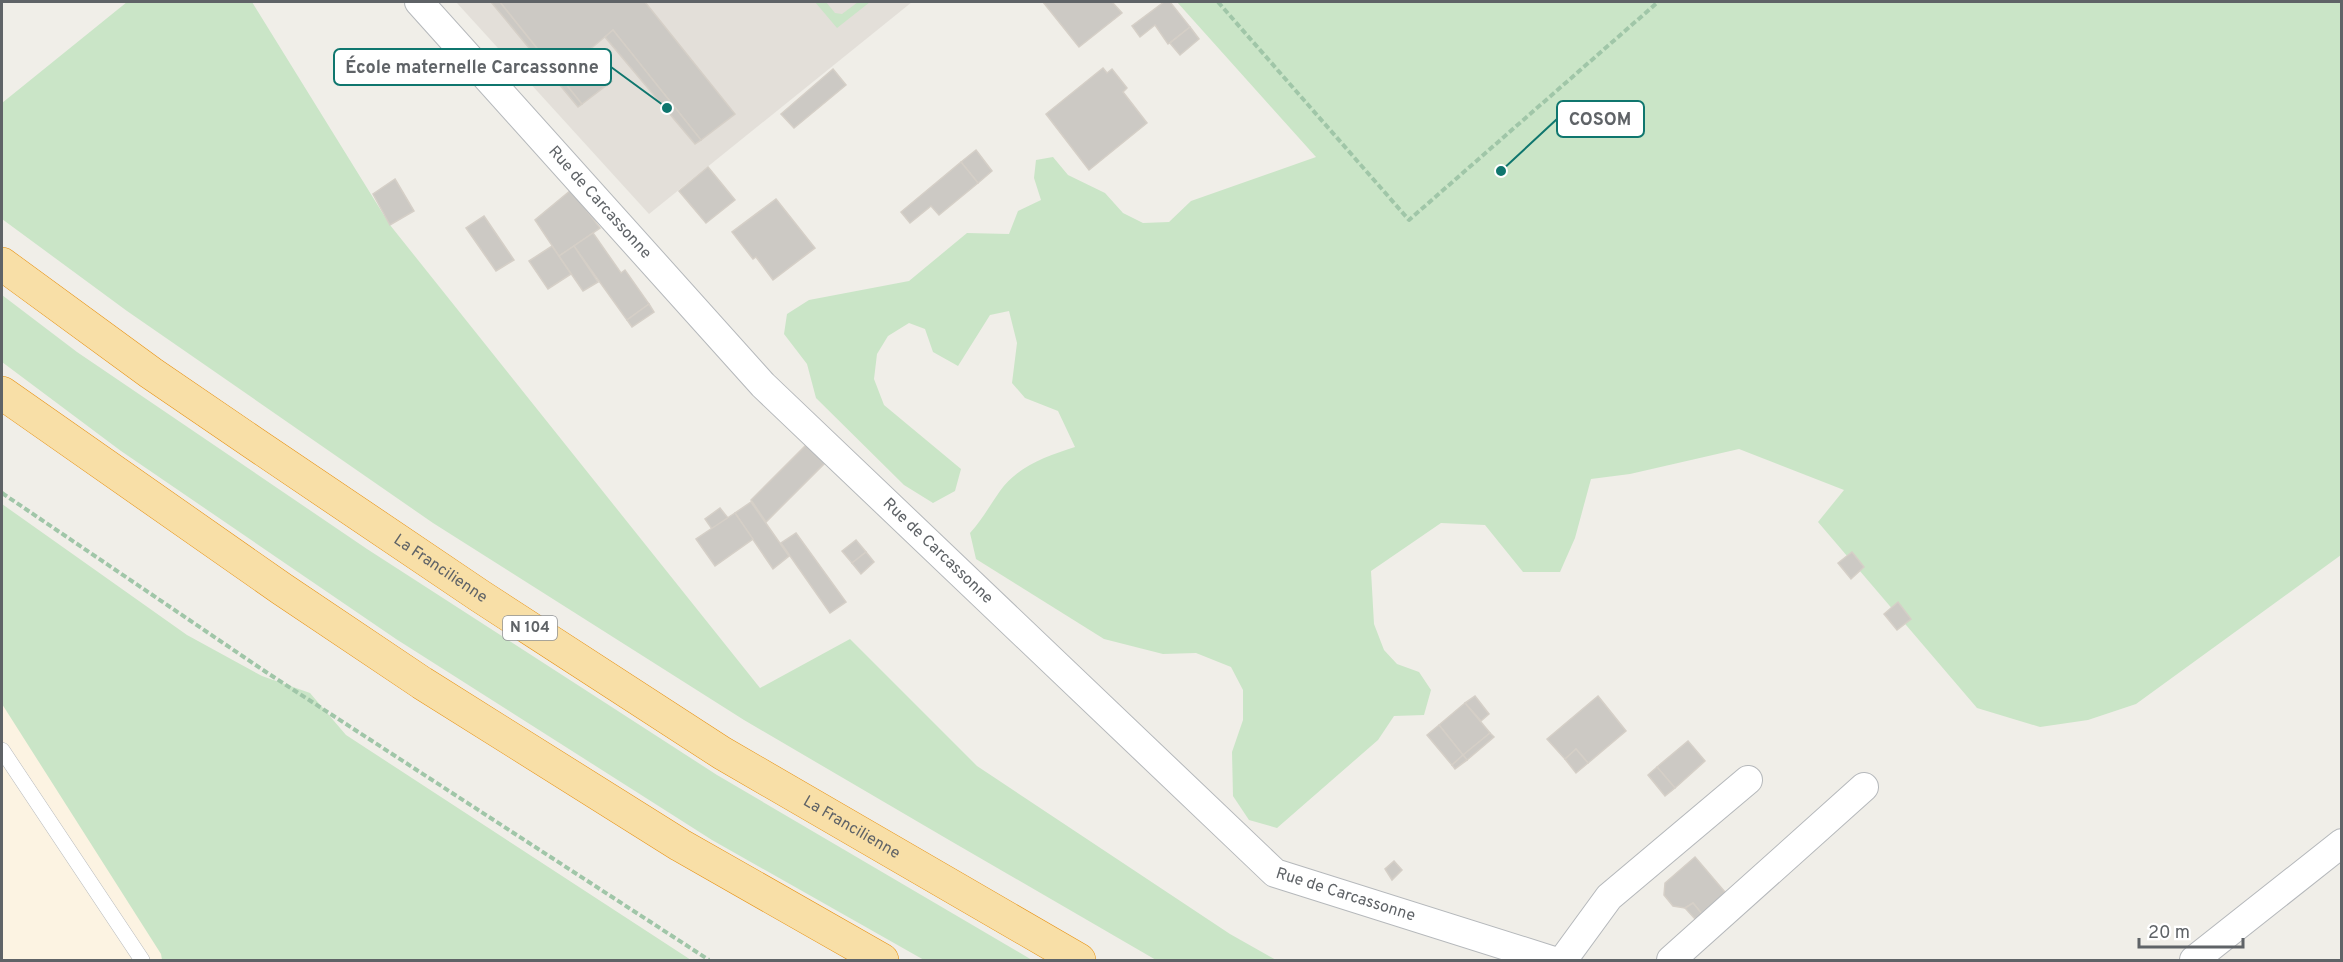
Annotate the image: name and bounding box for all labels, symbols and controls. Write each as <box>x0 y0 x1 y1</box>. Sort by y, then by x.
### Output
callout: École maternelle Carcassonne <box>334 49 611 85</box>
text: École maternelle Carcassonne <box>345 55 599 80</box>
callout: COSOM <box>1557 101 1644 137</box>
text: COSOM <box>1569 109 1631 132</box>
street label: Rue de Carcassonne <box>544 142 655 263</box>
street label: Rue de Carcassonne <box>878 494 997 609</box>
street label: La Francilienne <box>389 530 491 608</box>
road number: N 104 <box>503 616 557 640</box>
street label: La Francilienne <box>799 792 903 864</box>
street label: Rue de Carcassonne <box>1273 864 1418 927</box>
scale bar <box>2139 911 2242 949</box>
text: 20 m <box>2148 922 2190 945</box>

